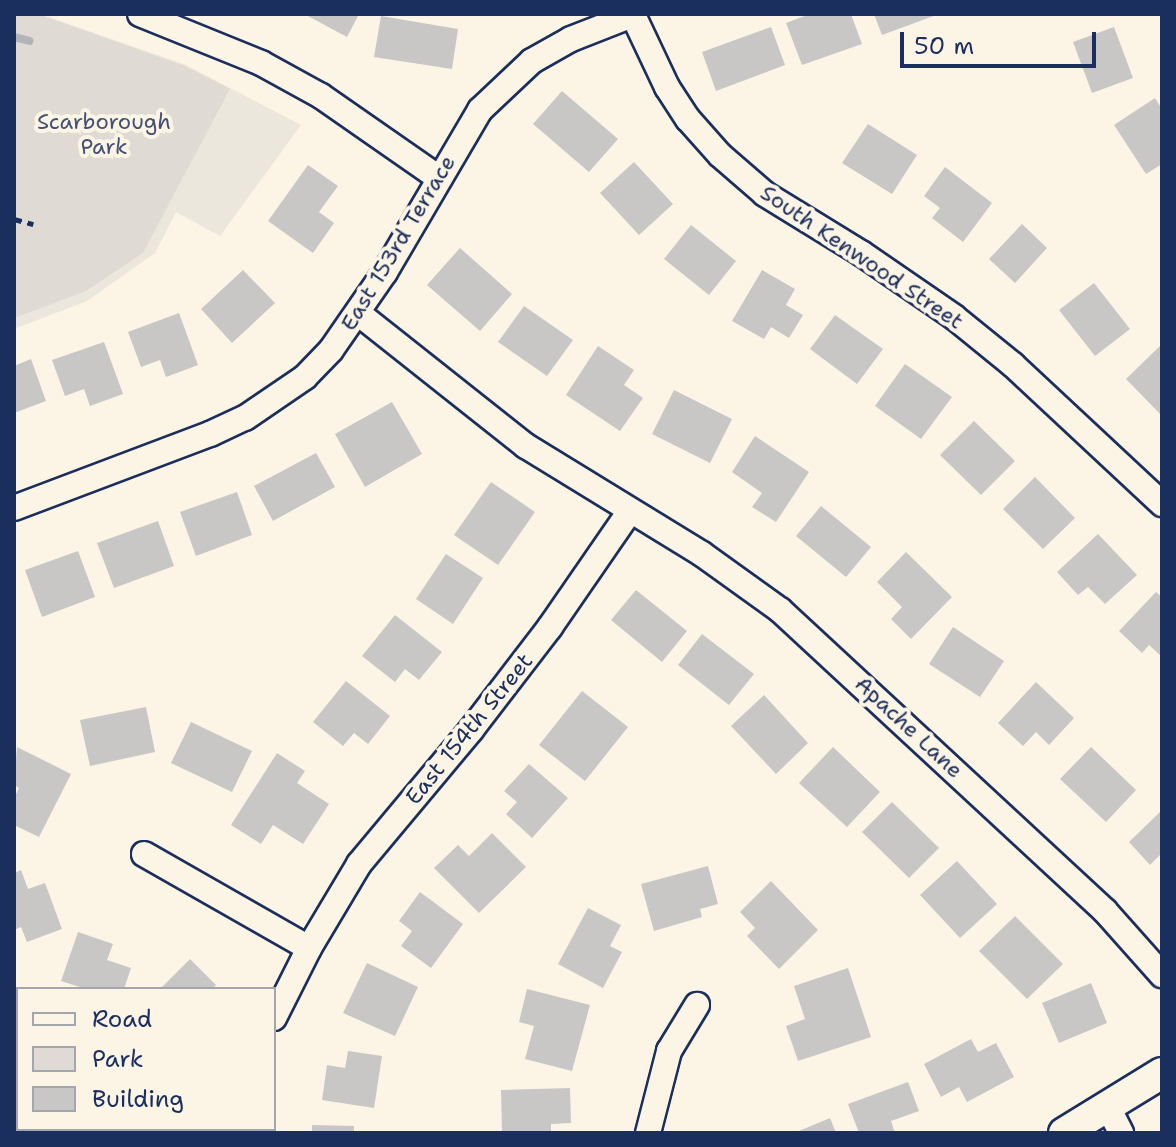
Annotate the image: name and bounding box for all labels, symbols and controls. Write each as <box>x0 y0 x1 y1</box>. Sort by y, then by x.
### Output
scale bar <box>904 16 1100 66</box>
text: 50 m <box>914 30 974 62</box>
park label: Scarborough Park <box>37 108 171 160</box>
street label: East 153rd Terrace <box>335 151 461 335</box>
street label: South Kenwood Street <box>756 179 968 335</box>
street label: East 154th Street <box>400 648 538 810</box>
street label: Apache Lane <box>850 670 968 784</box>
legend <box>16 987 276 1131</box>
text: Road <box>92 1003 152 1035</box>
text: Park <box>92 1043 144 1075</box>
text: Building <box>92 1083 184 1115</box>

